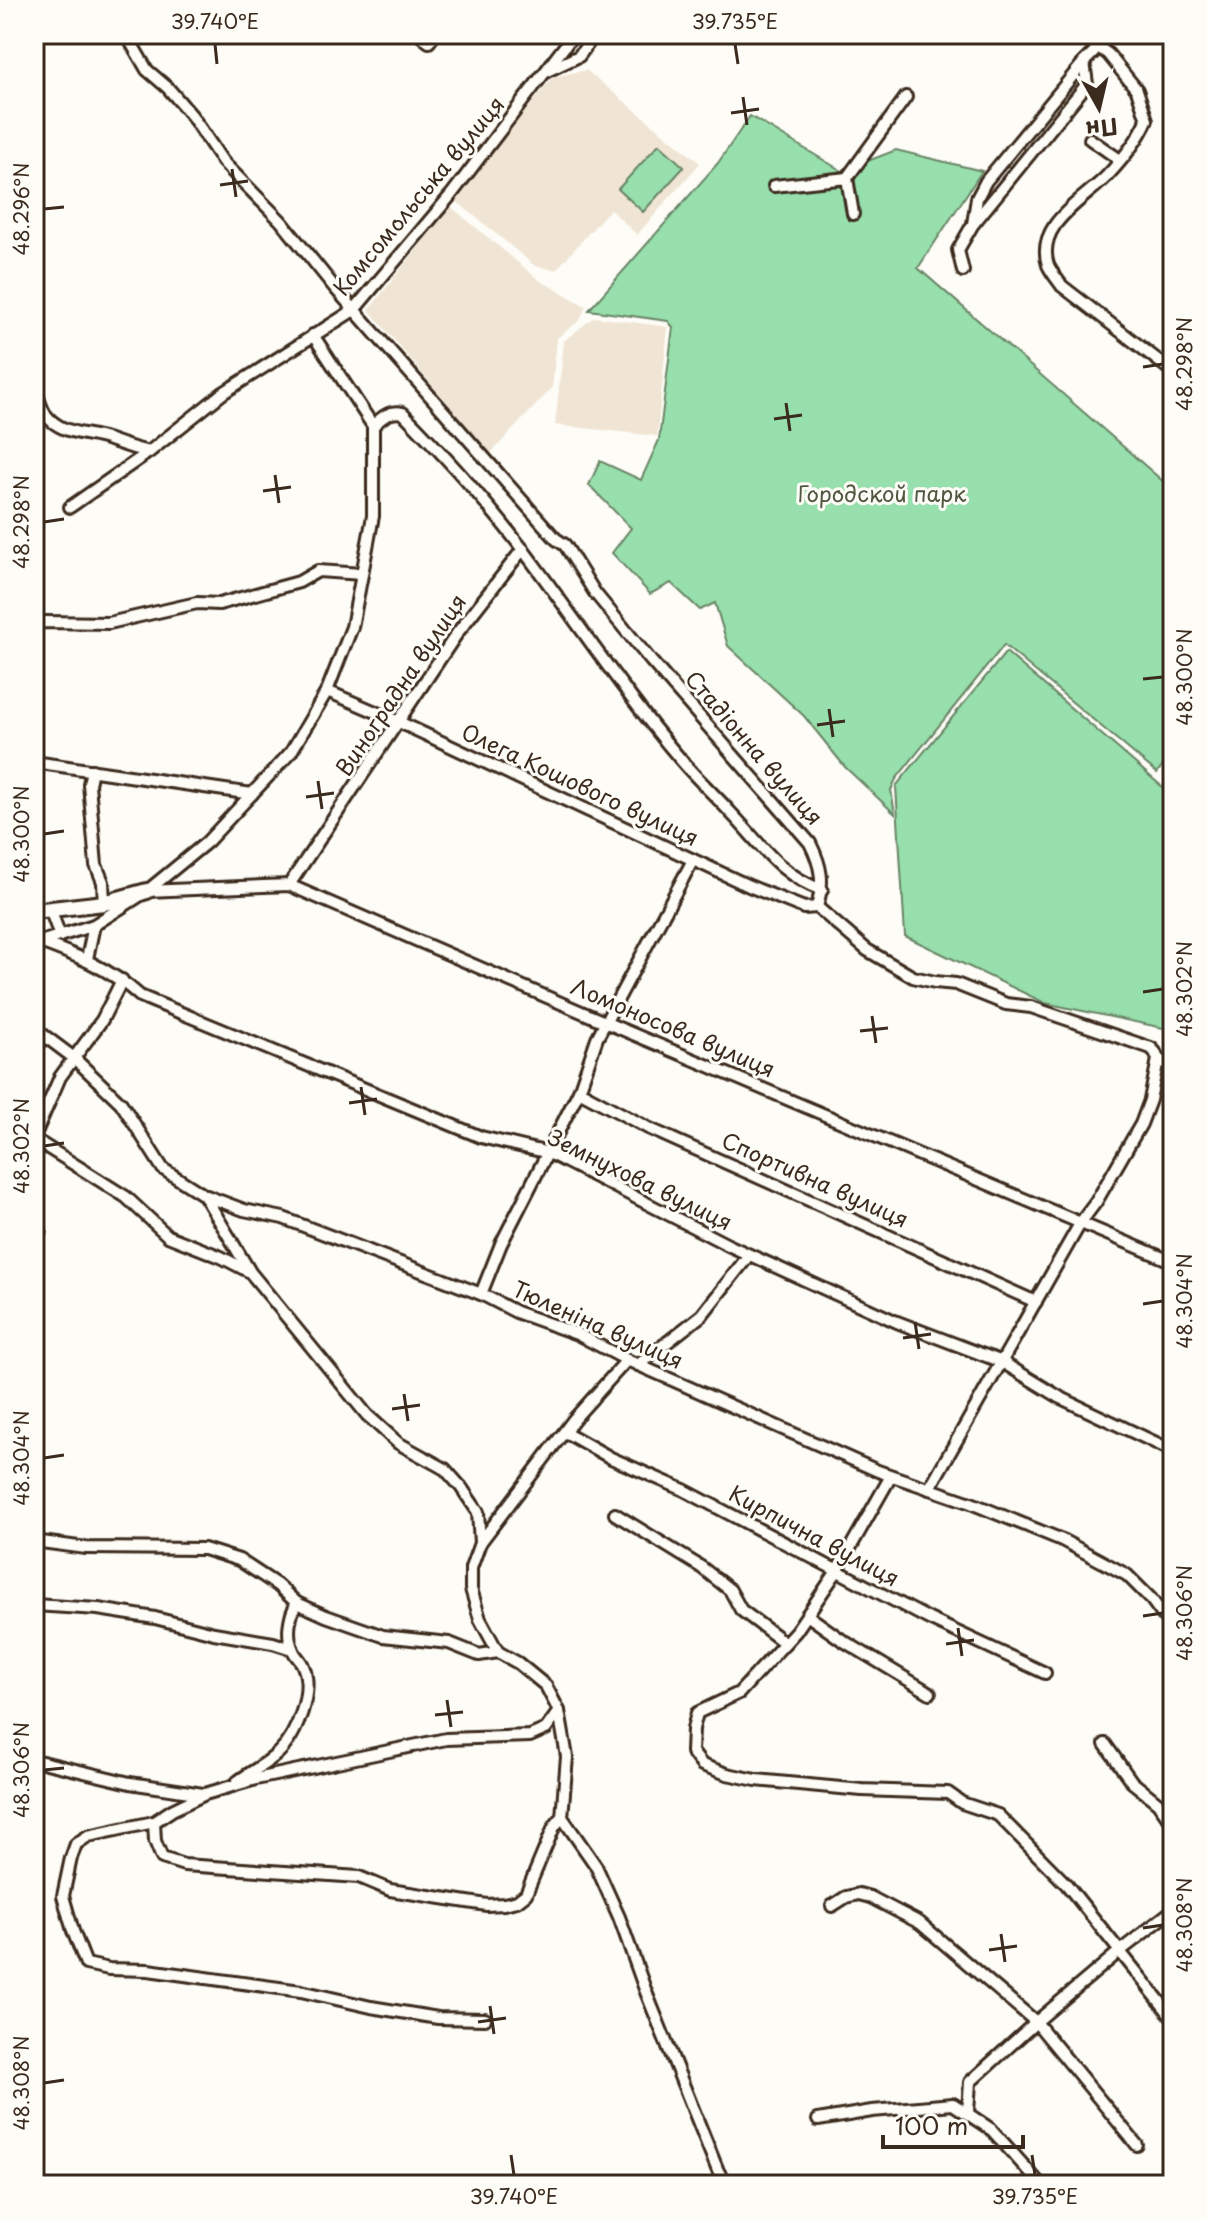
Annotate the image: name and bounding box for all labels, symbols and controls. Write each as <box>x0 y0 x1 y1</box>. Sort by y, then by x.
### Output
text: 39.740°E <box>171 6 259 36</box>
text: 39.735°E <box>692 6 778 36</box>
north arrow <box>1059 68 1139 148</box>
street label: Комсомольська вулиця <box>324 88 511 302</box>
text: Пн <box>1084 111 1120 148</box>
text: 48.296°N <box>6 162 36 256</box>
text: 48.298°N <box>1169 317 1199 411</box>
text: 48.298°N <box>6 475 36 569</box>
park label: Городской парк <box>798 476 967 509</box>
street label: Виноградна вулиця <box>326 586 473 782</box>
text: 48.300°N <box>1169 628 1199 726</box>
street label: Стадіонна вулиця <box>679 662 832 832</box>
street label: Олега Кошового вулиця <box>457 714 705 853</box>
text: 48.300°N <box>6 785 36 883</box>
text: 48.302°N <box>1169 941 1199 1037</box>
street label: Ломоносова вулиця <box>566 969 781 1085</box>
text: 48.302°N <box>6 1098 36 1194</box>
street label: Земнухова вулиця <box>543 1120 738 1238</box>
street label: Спортивна вулиця <box>717 1123 914 1235</box>
text: 48.304°N <box>1169 1253 1199 1349</box>
street label: Тюленіна вулиця <box>508 1271 689 1376</box>
text: 48.304°N <box>6 1410 36 1506</box>
street label: Кирпична вулиця <box>724 1476 906 1593</box>
text: 48.306°N <box>1169 1565 1199 1661</box>
text: 48.306°N <box>6 1722 36 1818</box>
text: 48.308°N <box>1169 1877 1199 1973</box>
text: 48.308°N <box>6 2035 36 2131</box>
scale bar <box>883 2099 1023 2149</box>
text: 100 m <box>895 2107 968 2143</box>
text: 39.740°E <box>470 2181 558 2211</box>
text: 39.735°E <box>992 2181 1078 2211</box>

